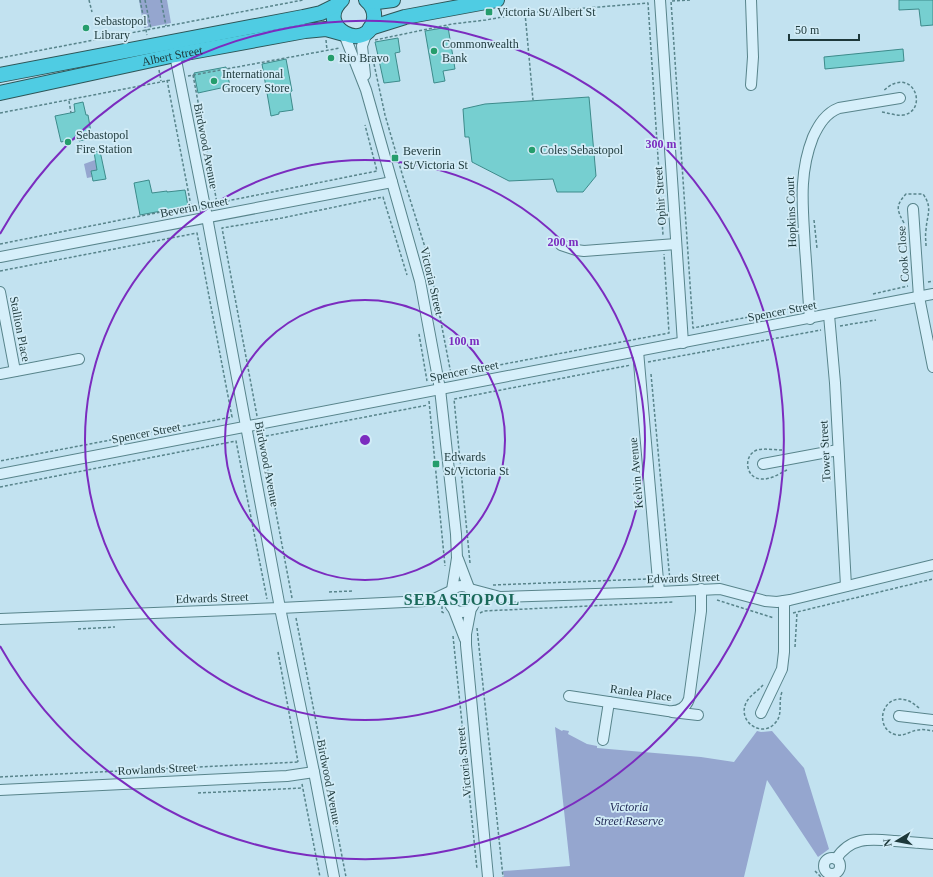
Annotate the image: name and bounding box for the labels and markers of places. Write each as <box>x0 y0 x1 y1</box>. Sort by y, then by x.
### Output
place label: Victoria St/Albert St <box>497 5 596 19</box>
marker: Victoria St/Albert St <box>484 7 494 17</box>
place label: Sebastopol Library <box>94 14 147 42</box>
marker: Sebastopol Library <box>81 23 91 33</box>
place label: Commonwealth Bank <box>442 37 519 65</box>
marker: Commonwealth Bank <box>429 46 439 56</box>
place label: Rio Bravo <box>339 51 389 65</box>
marker: Rio Bravo <box>326 53 336 63</box>
place label: International Grocery Store <box>222 67 290 95</box>
marker: International Grocery Store <box>209 76 219 86</box>
place label: Sebastopol Fire Station <box>76 128 132 156</box>
marker: Sebastopol Fire Station <box>63 137 73 147</box>
place label: Coles Sebastopol <box>540 143 624 157</box>
place label: Beverin St/Victoria St <box>403 144 469 172</box>
marker: Coles Sebastopol <box>527 145 537 155</box>
marker: Beverin St/Victoria St <box>390 153 400 163</box>
centre of rings <box>358 433 372 447</box>
place label: Edwards St/Victoria St <box>444 450 510 478</box>
marker: Edwards St/Victoria St <box>431 459 441 469</box>

